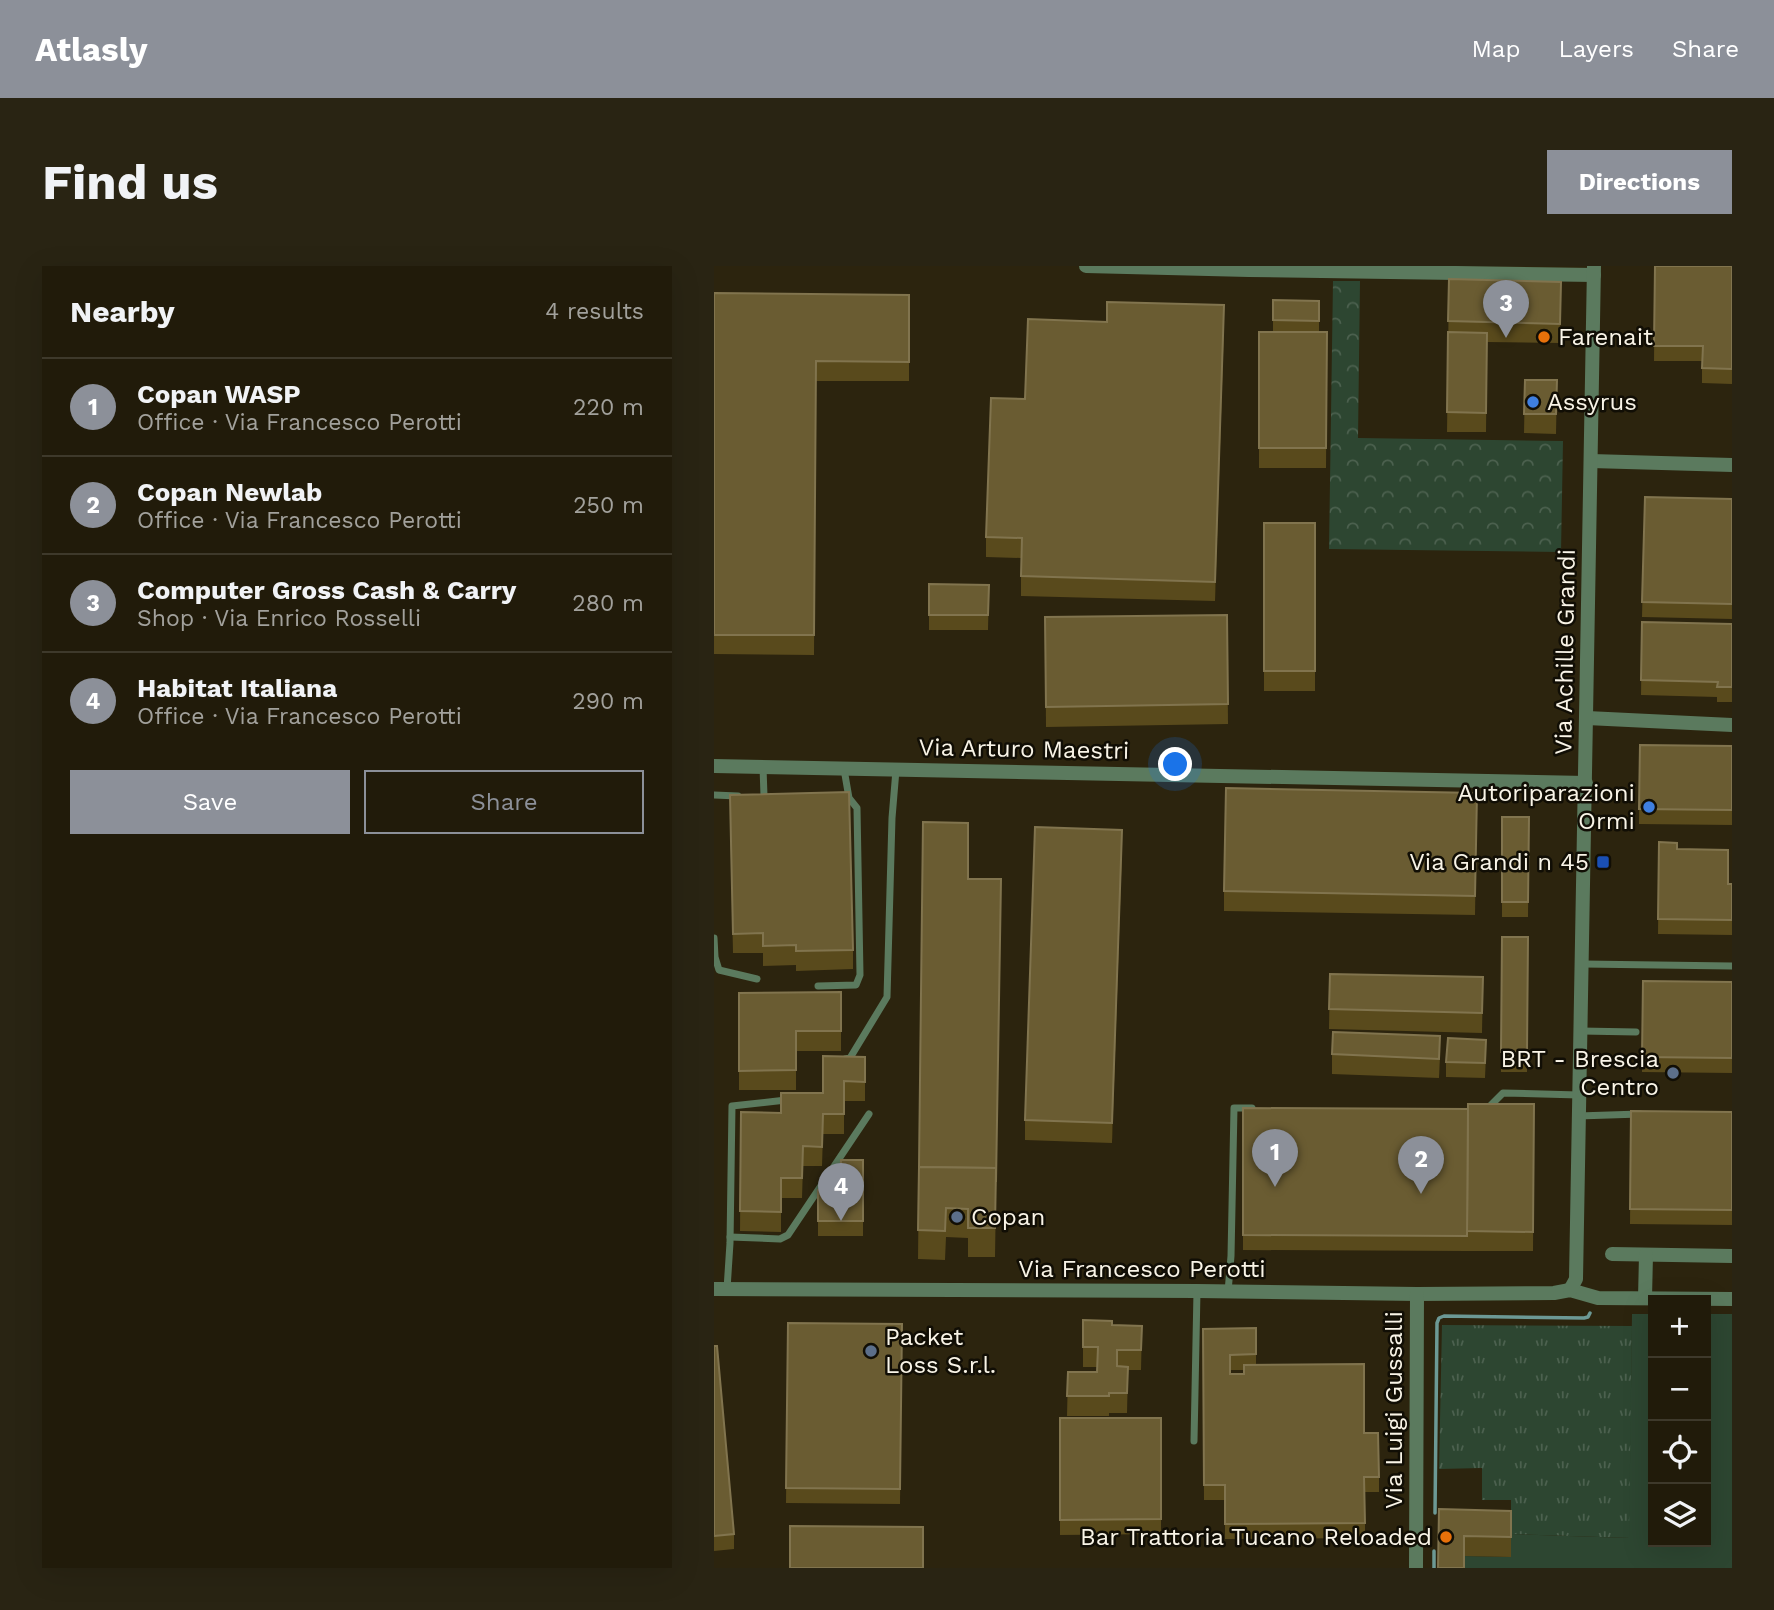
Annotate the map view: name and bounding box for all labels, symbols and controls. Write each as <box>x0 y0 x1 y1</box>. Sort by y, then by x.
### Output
text: Atlasly <box>35 30 147 69</box>
text: Map <box>1472 35 1520 63</box>
text: Layers <box>1558 35 1634 63</box>
text: Share <box>1672 35 1739 63</box>
button: Directions <box>1547 150 1732 214</box>
text: Find us <box>42 153 218 211</box>
pin: 3 <box>1483 280 1529 338</box>
text: Nearby <box>70 294 175 329</box>
text: 4 results <box>545 298 644 325</box>
place label: Farenait <box>1558 323 1653 351</box>
marker: Farenait <box>1536 329 1552 345</box>
text: Copan WASP <box>137 379 301 409</box>
place label: Assyrus <box>1547 388 1637 416</box>
text: 1 <box>88 394 98 421</box>
text: 220 m <box>573 394 644 421</box>
marker: Assyrus <box>1525 394 1541 410</box>
text: Office · Via Francesco Perotti <box>137 409 462 436</box>
text: Copan Newlab <box>137 477 322 507</box>
text: 2 <box>86 492 100 519</box>
text: 250 m <box>573 492 644 519</box>
text: Office · Via Francesco Perotti <box>137 507 462 534</box>
street label: Via Achille Grandi <box>1549 549 1581 755</box>
text: Computer Gross Cash & Carry <box>137 575 516 605</box>
text: 3 <box>86 590 100 617</box>
text: 280 m <box>572 590 644 617</box>
text: Shop · Via Enrico Rosselli <box>137 605 421 632</box>
text: Habitat Italiana <box>137 673 337 703</box>
text: 4 <box>86 688 100 715</box>
text: 290 m <box>572 688 644 715</box>
text: Office · Via Francesco Perotti <box>137 703 462 730</box>
street label: Via Arturo Maestri <box>918 733 1130 765</box>
your location <box>1158 747 1192 781</box>
button: Save <box>70 770 350 834</box>
button: Share <box>364 770 644 834</box>
place label: Autoriparazioni Ormi <box>1457 779 1635 835</box>
marker: Autoriparazioni Ormi <box>1641 799 1657 815</box>
place label: Via Grandi n 45 <box>1409 848 1589 876</box>
marker: Via Grandi n 45 <box>1595 854 1611 870</box>
place label: BRT - Brescia Centro <box>1500 1045 1659 1101</box>
marker: BRT - Brescia Centro <box>1665 1065 1681 1081</box>
pin: 1 <box>1252 1129 1298 1187</box>
pin: 2 <box>1398 1136 1444 1194</box>
pin: 4 <box>818 1163 864 1221</box>
place label: Copan <box>971 1203 1045 1231</box>
marker: Copan <box>949 1209 965 1225</box>
street label: Via Francesco Perotti <box>1018 1255 1266 1283</box>
map controls <box>1648 1295 1711 1547</box>
button: + <box>1648 1295 1711 1358</box>
street label: Via Luigi Gussalli <box>1380 1311 1408 1509</box>
place label: Packet Loss S.r.l. <box>885 1323 996 1379</box>
marker: Packet Loss S.r.l. <box>863 1343 879 1359</box>
button: − <box>1648 1358 1711 1421</box>
button: locate <box>1648 1421 1711 1484</box>
button: layers <box>1648 1484 1711 1547</box>
place label: Bar Trattoria Tucano Reloaded <box>1080 1523 1432 1551</box>
marker: Bar Trattoria Tucano Reloaded <box>1438 1529 1454 1545</box>

